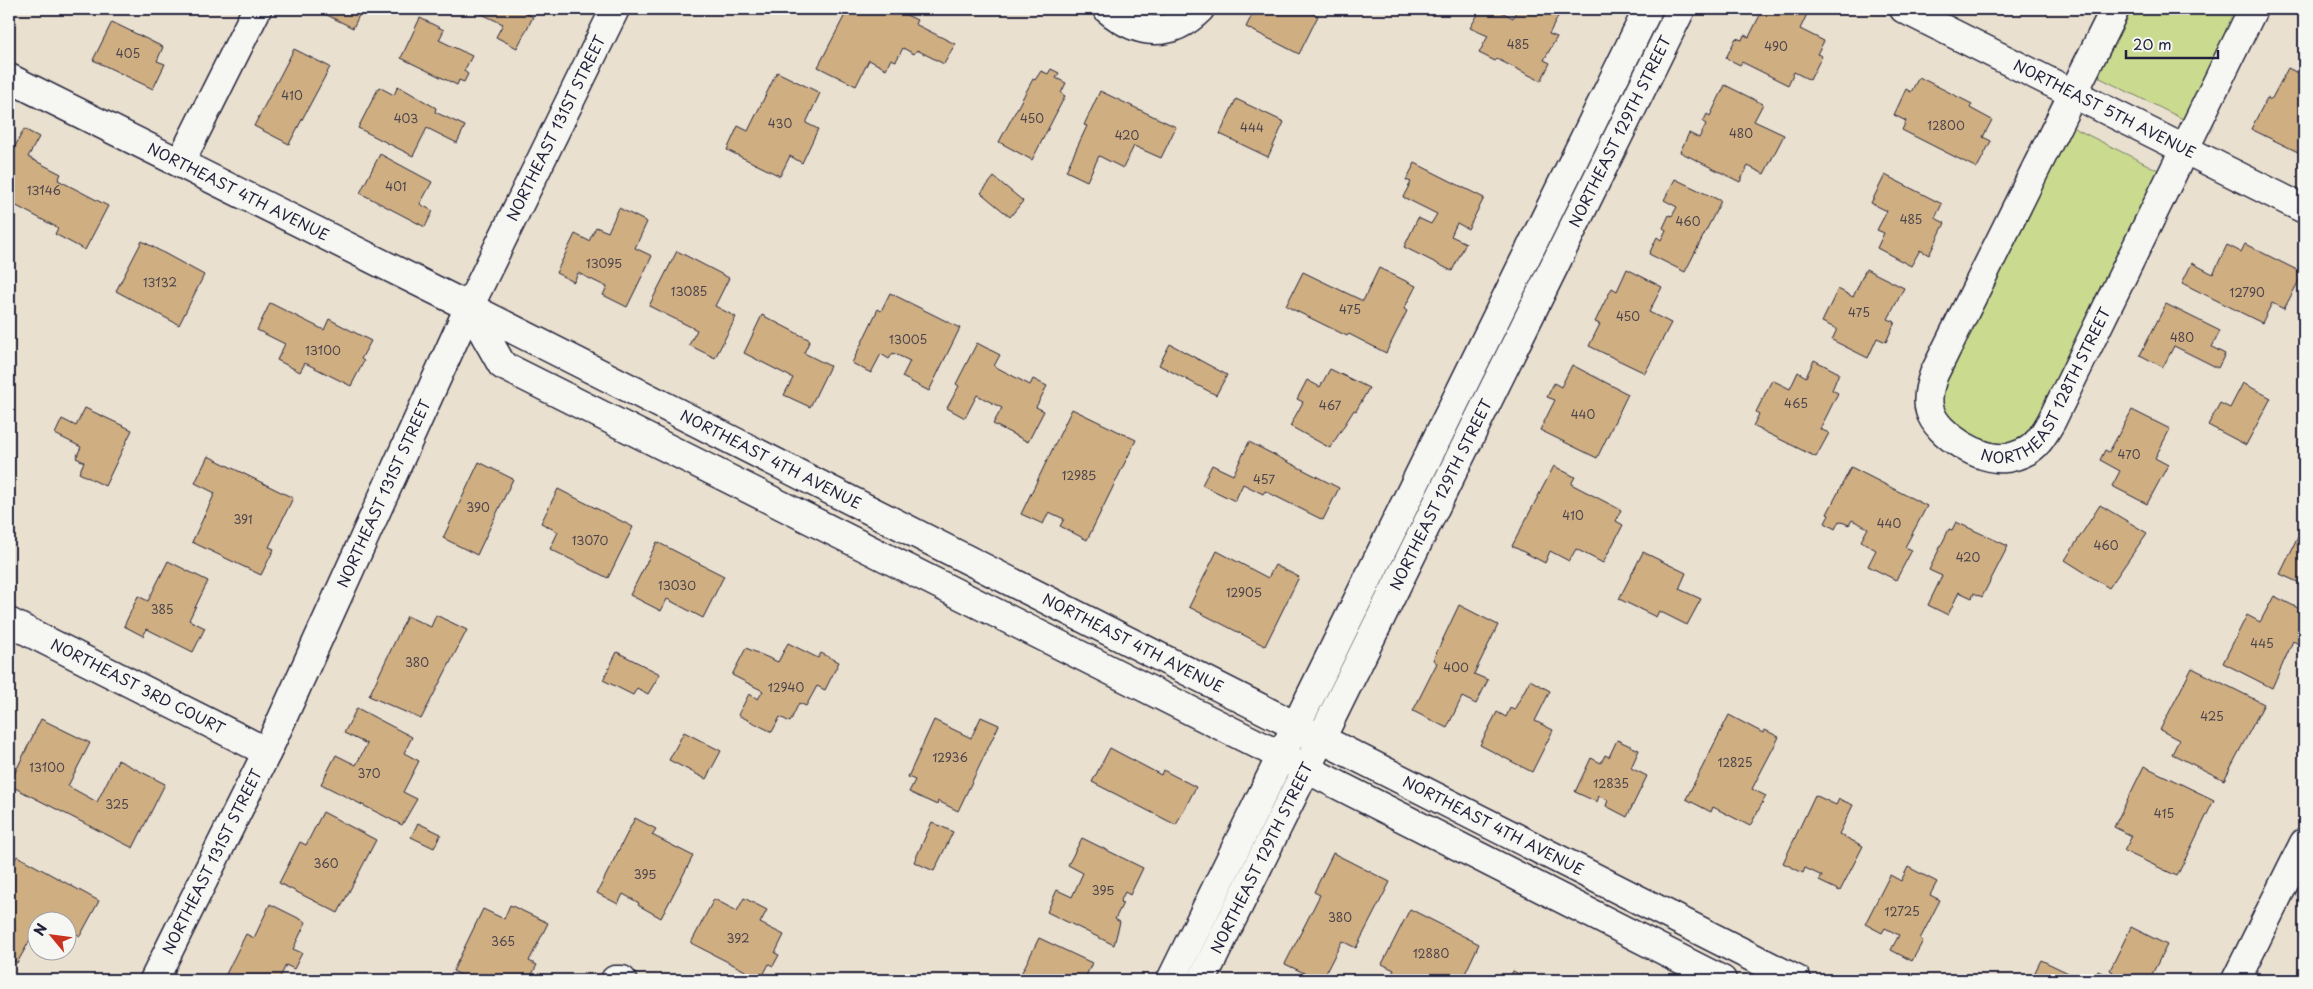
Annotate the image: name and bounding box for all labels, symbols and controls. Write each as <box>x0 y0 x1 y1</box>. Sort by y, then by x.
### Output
scale bar <box>2126 28 2218 60</box>
street label: NORTHEAST 131ST STREET <box>500 30 611 225</box>
street label: NORTHEAST 129TH STREET <box>1562 31 1676 231</box>
text: 20 m <box>2133 32 2172 55</box>
house number: 485 <box>1507 35 1529 53</box>
house number: 490 <box>1764 37 1788 55</box>
house number: 405 <box>116 44 140 62</box>
street label: NORTHEAST 5TH AVENUE <box>2010 53 2200 163</box>
house number: 410 <box>281 86 303 104</box>
house number: 403 <box>394 109 418 127</box>
house number: 450 <box>1020 109 1044 127</box>
house number: 430 <box>768 114 792 132</box>
house number: 12800 <box>1927 116 1965 134</box>
house number: 444 <box>1240 118 1264 136</box>
house number: 480 <box>1729 124 1753 142</box>
house number: 420 <box>1115 126 1140 144</box>
street label: NORTHEAST 4TH AVENUE <box>144 136 334 246</box>
house number: 401 <box>385 177 407 195</box>
house number: 13146 <box>27 181 61 199</box>
house number: 485 <box>1900 210 1922 228</box>
house number: 460 <box>1675 212 1701 230</box>
house number: 13095 <box>586 254 622 272</box>
house number: 13132 <box>143 273 177 291</box>
house number: 13085 <box>671 282 707 300</box>
house number: 12790 <box>2229 283 2265 301</box>
house number: 475 <box>1339 300 1361 318</box>
street label: NORTHEAST 128TH STREET <box>1978 302 2116 469</box>
house number: 475 <box>1848 303 1870 321</box>
house number: 450 <box>1616 307 1640 325</box>
house number: 480 <box>2170 328 2194 346</box>
house number: 13005 <box>889 330 927 348</box>
house number: 13100 <box>305 341 341 359</box>
street label: NORTHEAST 129TH STREET <box>1383 394 1497 594</box>
house number: 465 <box>1784 394 1808 412</box>
street label: NORTHEAST 131ST STREET <box>330 395 436 591</box>
house number: 467 <box>1319 396 1342 414</box>
street label: NORTHEAST 4TH AVENUE <box>677 403 866 514</box>
house number: 440 <box>1571 405 1596 423</box>
house number: 470 <box>2118 445 2141 463</box>
house number: 12985 <box>1062 466 1096 484</box>
house number: 457 <box>1253 470 1275 488</box>
house number: 390 <box>466 498 490 516</box>
house number: 410 <box>1562 506 1584 524</box>
house number: 391 <box>233 510 253 528</box>
house number: 440 <box>1877 514 1902 532</box>
house number: 13070 <box>572 531 608 549</box>
house number: 460 <box>2093 536 2119 554</box>
house number: 420 <box>1956 548 1981 566</box>
house number: 13030 <box>658 576 696 594</box>
house number: 12905 <box>1226 583 1262 601</box>
street label: NORTHEAST 4TH AVENUE <box>1039 587 1228 698</box>
house number: 385 <box>151 600 173 618</box>
street label: NORTHEAST 3RD COURT <box>47 632 230 739</box>
house number: 445 <box>2250 634 2274 652</box>
house number: 380 <box>405 653 429 671</box>
house number: 400 <box>1443 658 1469 676</box>
house number: 12940 <box>768 678 804 696</box>
house number: 425 <box>2200 707 2224 725</box>
house number: 12936 <box>932 748 968 766</box>
house number: 12825 <box>1718 753 1752 771</box>
street label: NORTHEAST 129TH STREET <box>1204 757 1318 957</box>
house number: 13100 <box>29 758 65 776</box>
street label: NORTHEAST 131ST STREET <box>156 764 267 958</box>
house number: 370 <box>358 764 381 782</box>
street label: NORTHEAST 4TH AVENUE <box>1399 769 1588 880</box>
house number: 12835 <box>1593 774 1629 792</box>
house number: 325 <box>105 795 129 813</box>
house number: 415 <box>2154 804 2174 822</box>
house number: 360 <box>313 854 339 872</box>
house number: 395 <box>634 865 656 883</box>
house number: 395 <box>1092 881 1114 899</box>
house number: 12725 <box>1884 902 1920 920</box>
house number: 380 <box>1328 908 1352 926</box>
north arrow <box>28 912 78 962</box>
text: N <box>28 920 52 939</box>
house number: 392 <box>727 929 749 947</box>
house number: 365 <box>491 932 515 950</box>
house number: 12880 <box>1413 944 1450 962</box>

